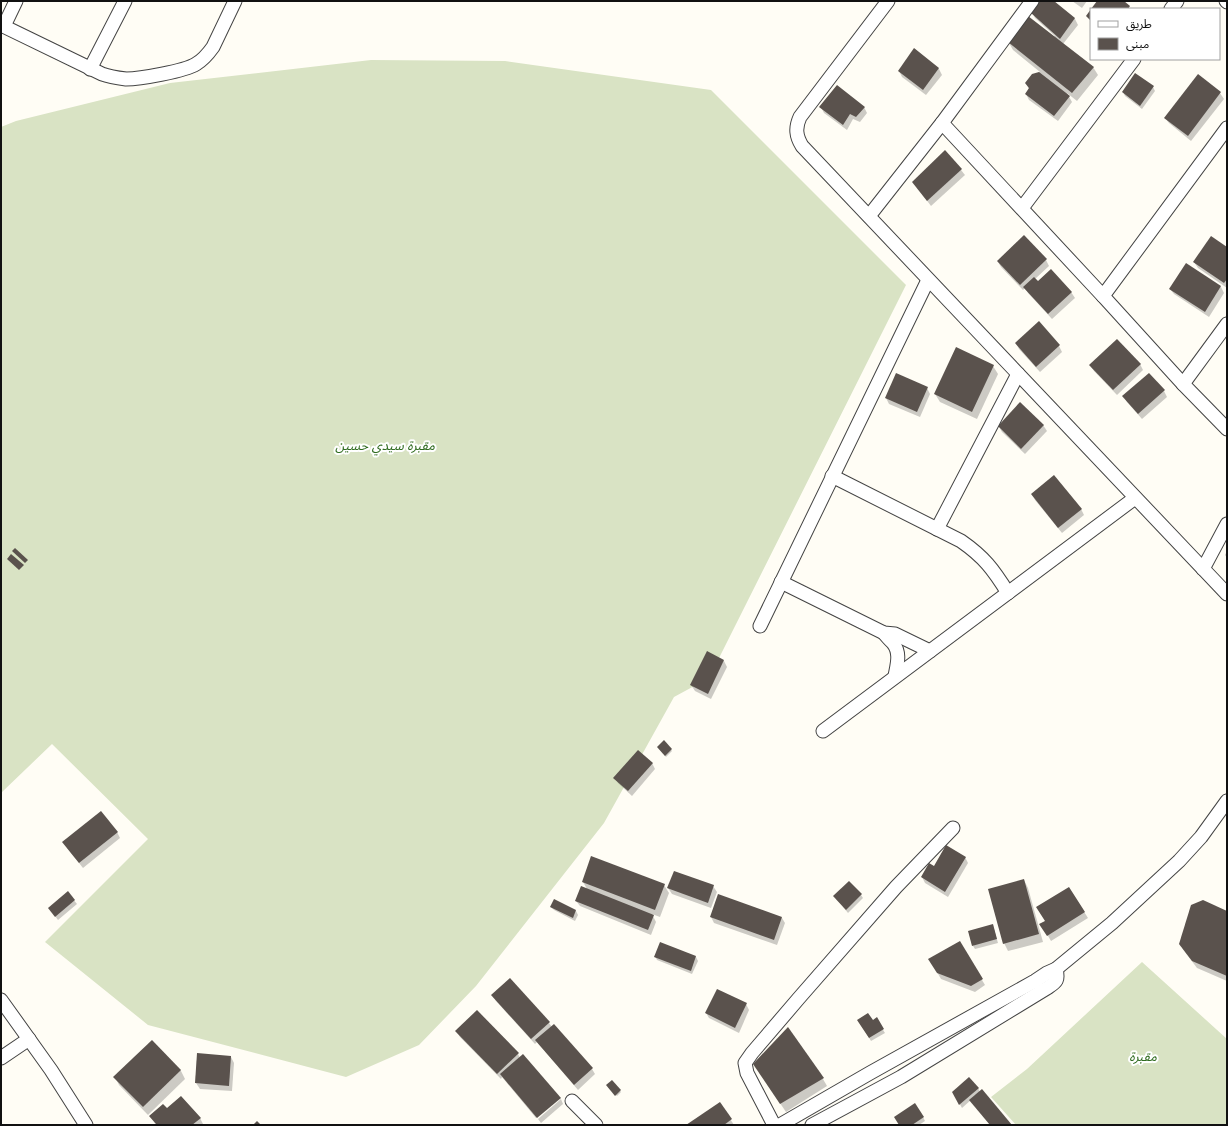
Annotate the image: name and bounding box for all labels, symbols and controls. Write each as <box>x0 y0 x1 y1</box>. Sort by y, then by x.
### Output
legend <box>1090 8 1220 60</box>
text: طريق <box>1126 16 1152 32</box>
text: مبنى <box>1126 36 1149 51</box>
park label: مقبرة سيدي حسين <box>335 437 435 456</box>
park label: مقبرة <box>1129 1048 1157 1065</box>

